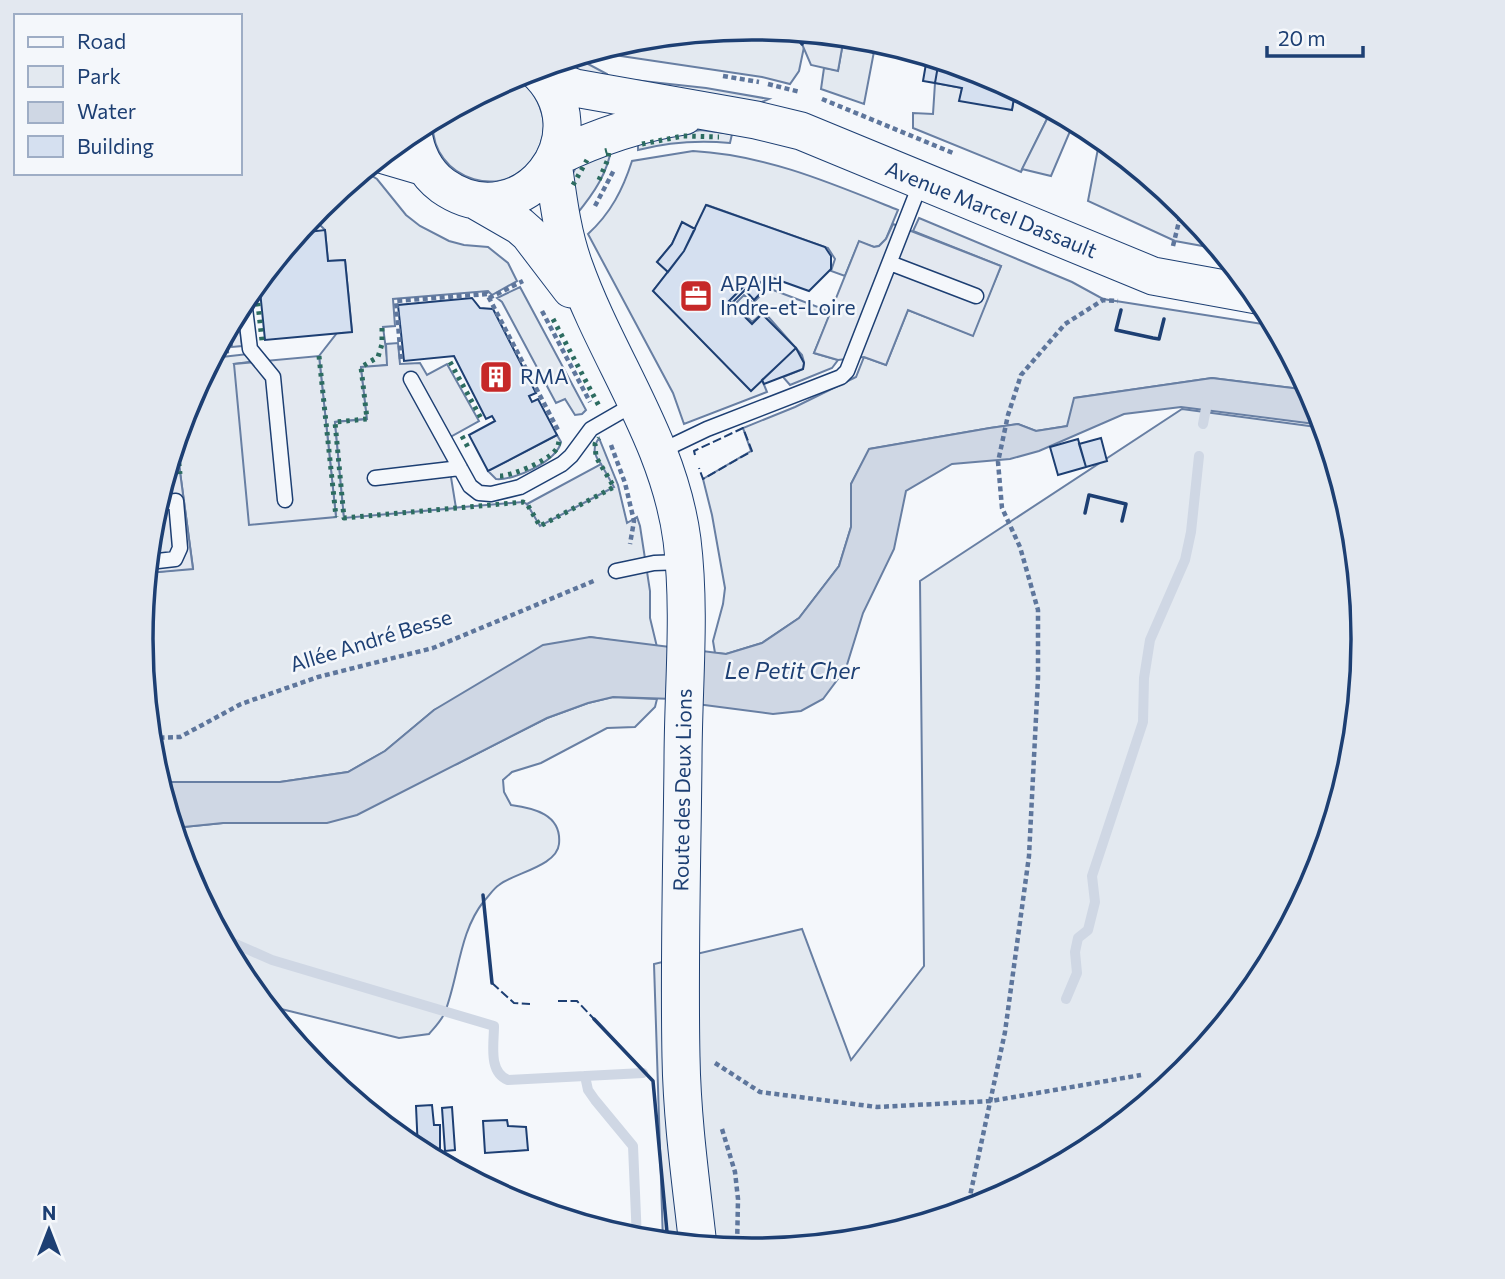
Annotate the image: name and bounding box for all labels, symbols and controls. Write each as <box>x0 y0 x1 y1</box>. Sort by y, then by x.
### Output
legend <box>14 14 242 175</box>
scale bar <box>1267 14 1363 58</box>
text: 20 m <box>1278 25 1326 50</box>
text: Road <box>77 28 126 53</box>
text: Park <box>77 63 121 88</box>
text: Water <box>77 98 136 123</box>
text: Building <box>77 133 154 158</box>
street label: Avenue Marcel Dassault <box>882 155 1101 263</box>
place label: APAJH Indre-et-Loire <box>720 270 856 319</box>
office icon: APAJH Indre-et-Loire <box>677 277 715 315</box>
building icon: RMA <box>477 358 515 396</box>
place label: RMA <box>520 363 569 388</box>
street label: Allée André Besse <box>287 603 455 676</box>
water label: Le Petit Cher <box>724 656 860 684</box>
street label: Route des Deux Lions <box>667 688 696 892</box>
north arrow <box>14 1195 84 1265</box>
text: N <box>42 1201 56 1224</box>

